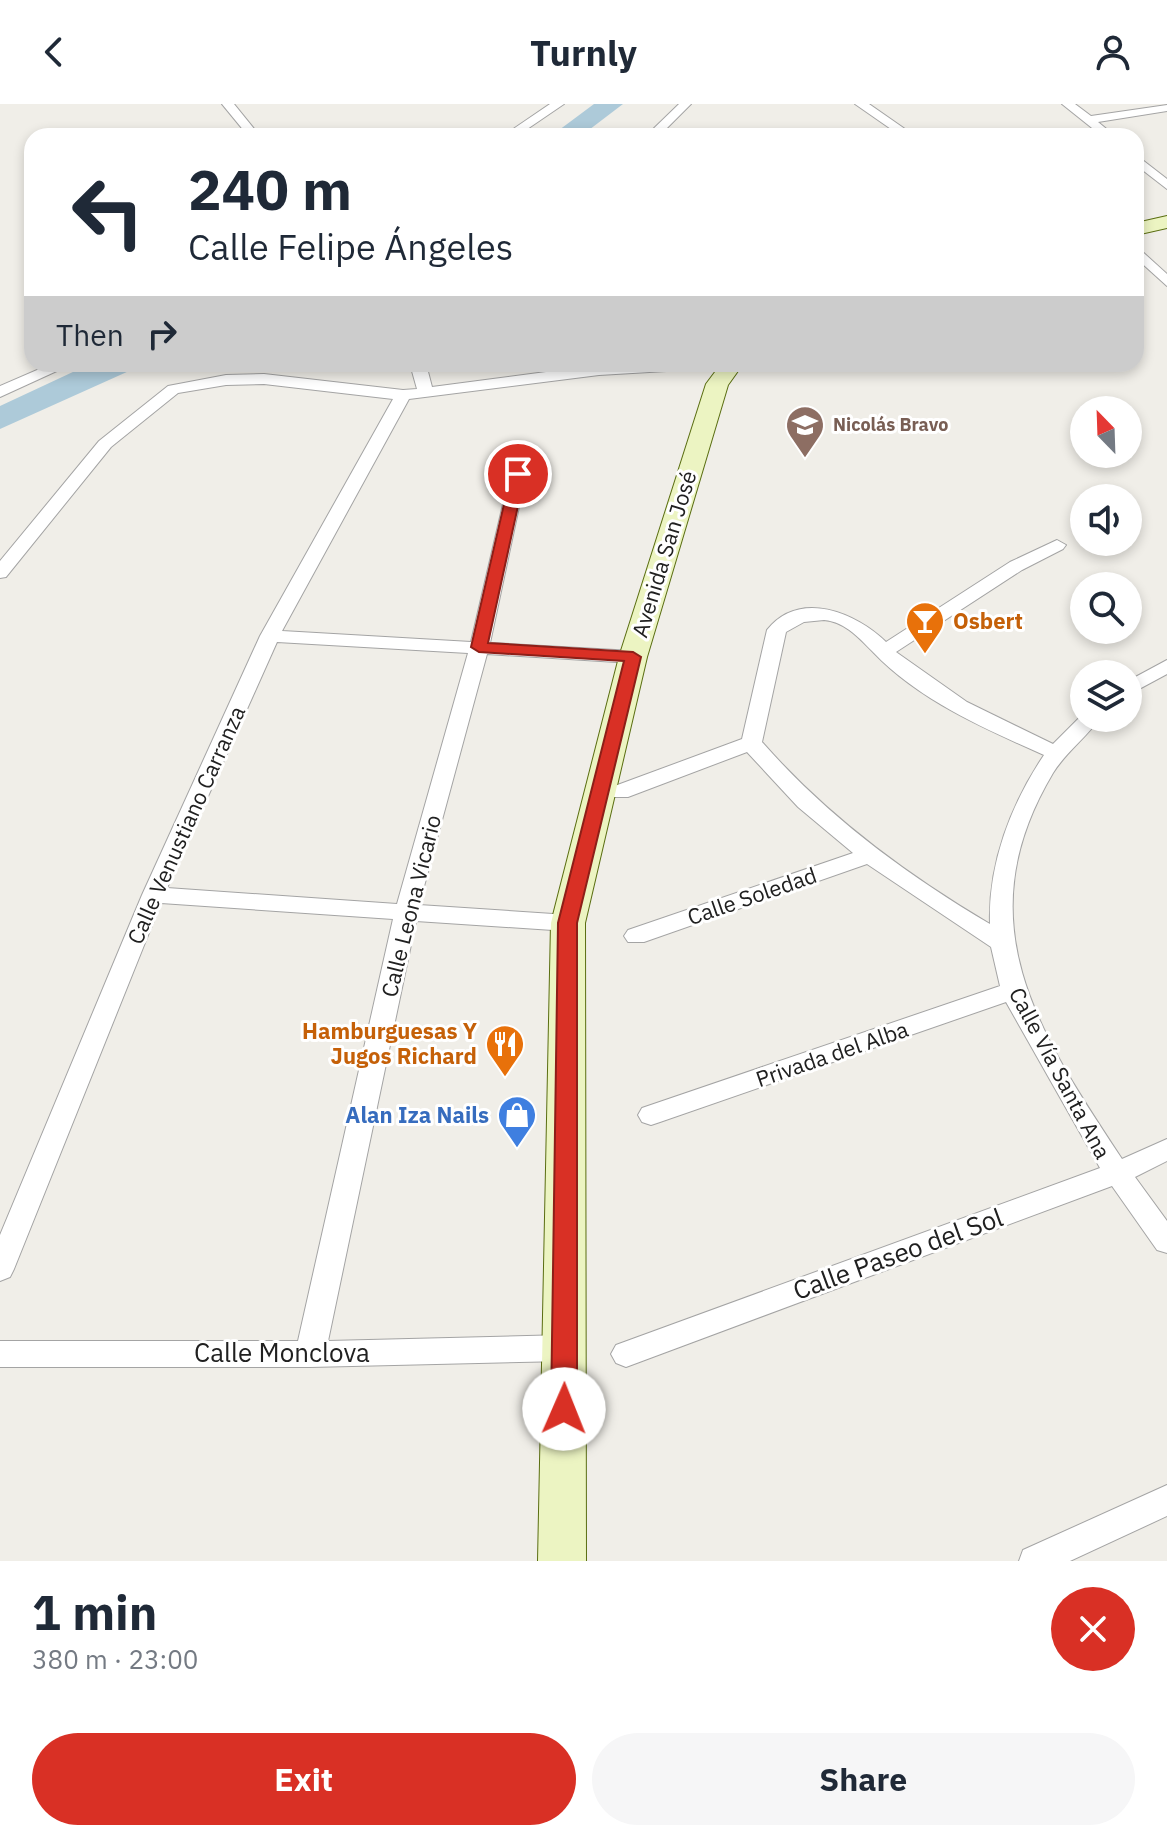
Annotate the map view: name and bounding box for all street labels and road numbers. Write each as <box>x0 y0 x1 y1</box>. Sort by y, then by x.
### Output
street label: Avenida San José <box>624 467 703 641</box>
street label: Calle Venustiano Carranza <box>120 701 251 948</box>
street label: Calle Leona Vicario <box>374 812 447 1000</box>
street label: Calle Soledad <box>683 860 820 931</box>
street label: Calle Vía Santa Ana <box>1003 982 1118 1164</box>
street label: Privada del Alba <box>752 1014 912 1093</box>
street label: Calle Paseo del Sol <box>788 1199 1007 1307</box>
street label: Calle Monclova <box>194 1335 370 1369</box>

